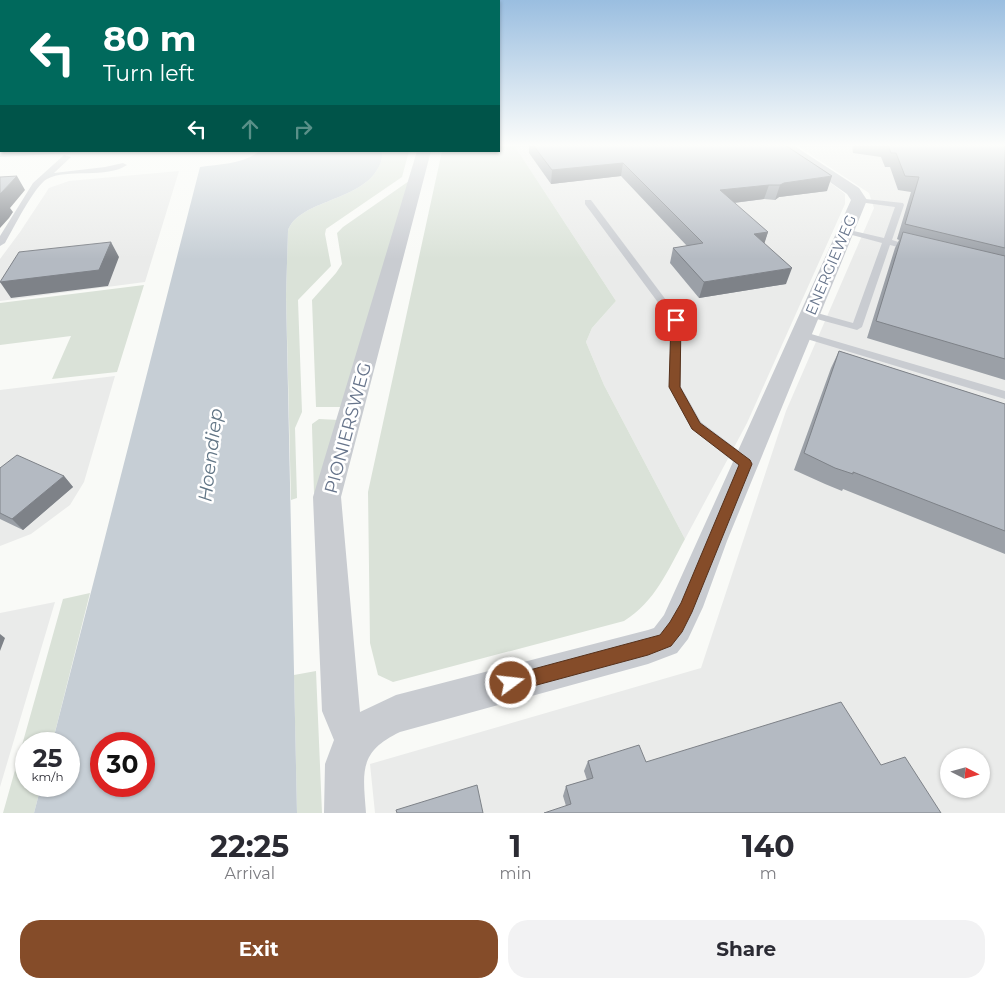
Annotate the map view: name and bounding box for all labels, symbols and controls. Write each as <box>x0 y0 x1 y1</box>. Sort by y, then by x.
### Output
text: 80 m <box>103 17 197 60</box>
icon: left <box>20 20 85 85</box>
text: Turn left <box>103 60 195 87</box>
icon: left <box>183 115 211 143</box>
icon: ahead <box>236 115 264 143</box>
icon: right <box>289 115 317 143</box>
street label: ENERGIEWEG <box>801 212 860 318</box>
pin <box>655 299 697 341</box>
icon: arrive <box>662 306 690 334</box>
street label: PIONIERSWEG <box>320 360 376 496</box>
water label: Hoendiep <box>193 407 228 503</box>
position arrow <box>484 656 536 708</box>
speed limit sign: 30 <box>90 732 155 797</box>
text: 25 <box>33 743 62 773</box>
north arrow <box>940 748 990 798</box>
map controls <box>940 748 990 798</box>
text: km/h <box>31 769 64 784</box>
text: 22:25 <box>210 828 289 865</box>
text: 1 <box>510 828 521 865</box>
text: 140 <box>742 828 795 865</box>
text: Arrival <box>224 864 275 883</box>
text: min <box>499 864 532 883</box>
text: m <box>760 864 777 883</box>
button: Exit <box>20 920 498 978</box>
button: Share <box>508 920 985 978</box>

